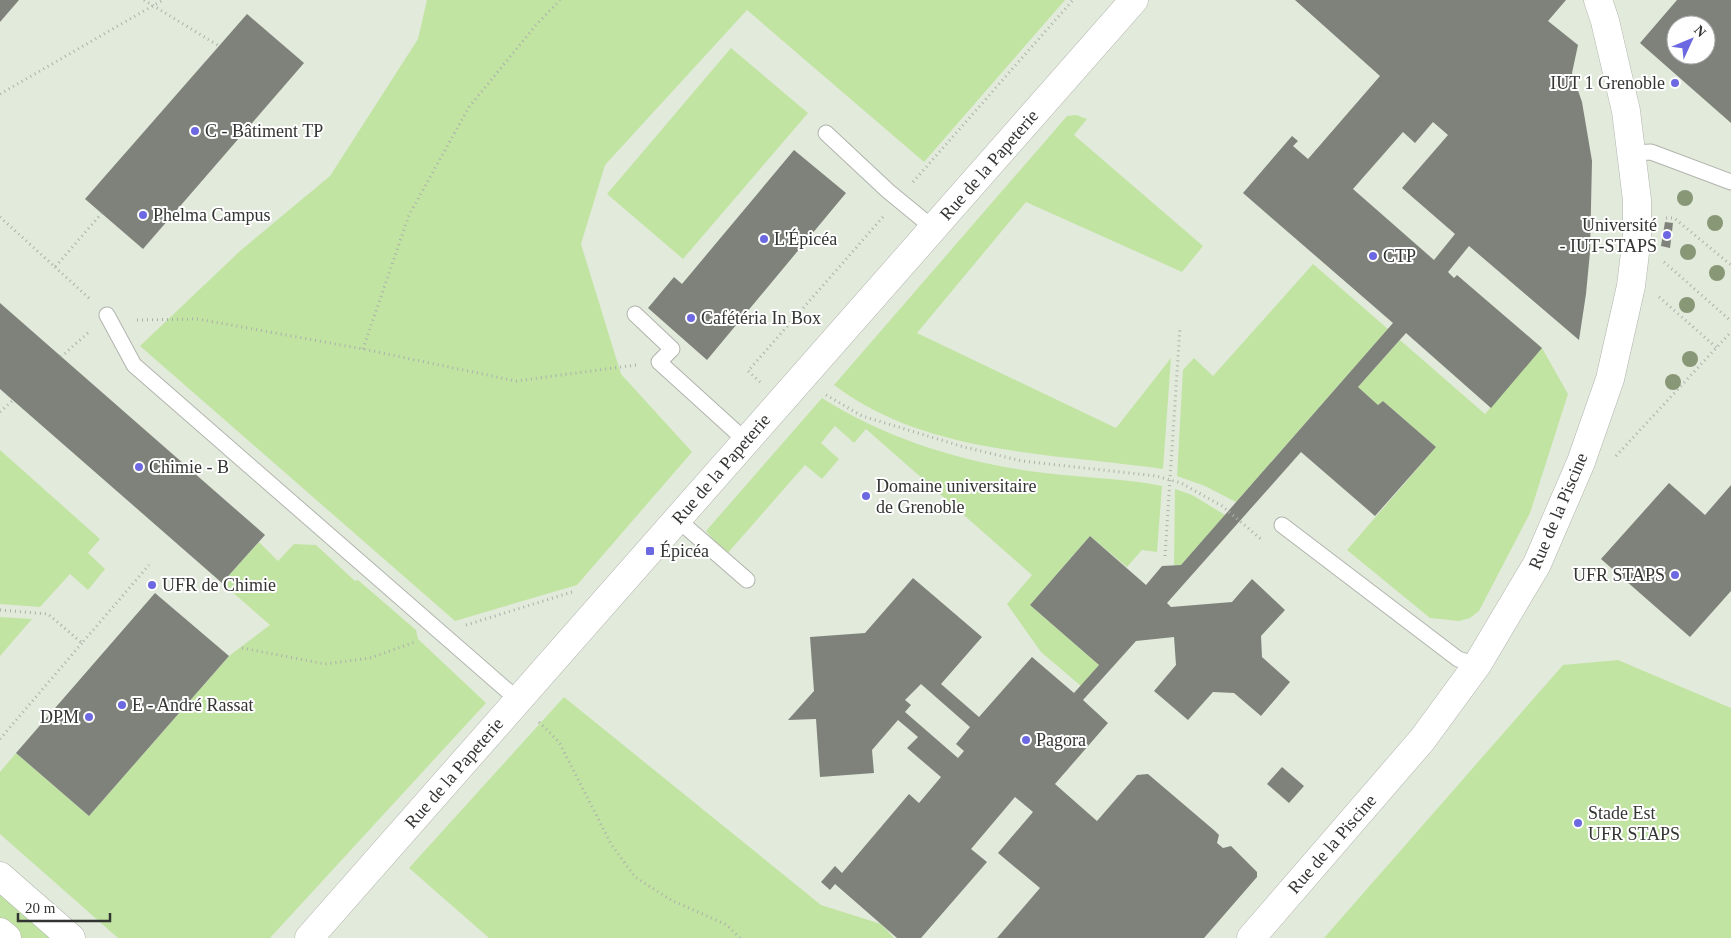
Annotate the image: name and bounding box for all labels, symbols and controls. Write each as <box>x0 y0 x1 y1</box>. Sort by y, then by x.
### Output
north arrow <box>1666 15 1716 65</box>
text: N <box>1691 22 1709 40</box>
place label: IUT 1 Grenoble <box>1550 73 1665 93</box>
marker: IUT 1 Grenoble <box>1669 77 1681 89</box>
street label: Rue de la Papeterie <box>936 106 1042 224</box>
place label: C - Bâtiment TP <box>205 121 323 141</box>
marker: C - Bâtiment TP <box>189 125 201 137</box>
place label: Phelma Campus <box>153 205 271 225</box>
marker: Phelma Campus <box>137 209 149 221</box>
place label: Université - IUT-STAPS <box>1560 215 1657 256</box>
place label: L'Épicéa <box>774 228 837 249</box>
marker: Université - IUT-STAPS <box>1661 229 1673 241</box>
marker: L'Épicéa <box>758 233 770 245</box>
place label: CTP <box>1383 246 1416 266</box>
marker: CTP <box>1367 250 1379 262</box>
place label: Cafétéria In Box <box>701 308 821 328</box>
marker: Cafétéria In Box <box>685 312 697 324</box>
street label: Rue de la Papeterie <box>668 410 774 528</box>
street label: Rue de la Piscine <box>1524 450 1592 572</box>
place label: Chimie - B <box>149 457 229 477</box>
marker: Chimie - B <box>133 461 145 473</box>
place label: Domaine universitaire de Grenoble <box>876 476 1036 517</box>
marker: Domaine universitaire de Grenoble <box>860 490 872 502</box>
place label: Épicéa <box>660 540 709 561</box>
marker: Épicéa <box>644 545 656 557</box>
place label: UFR STAPS <box>1573 565 1665 585</box>
marker: UFR STAPS <box>1669 569 1681 581</box>
place label: UFR de Chimie <box>162 575 276 595</box>
marker: UFR de Chimie <box>146 579 158 591</box>
place label: E - André Rassat <box>132 695 253 715</box>
marker: E - André Rassat <box>116 699 128 711</box>
place label: DPM <box>40 707 79 727</box>
marker: DPM <box>83 711 95 723</box>
street label: Rue de la Papeterie <box>401 714 507 832</box>
place label: Pagora <box>1036 730 1086 750</box>
marker: Pagora <box>1020 734 1032 746</box>
street label: Rue de la Piscine <box>1284 790 1380 898</box>
place label: Stade Est UFR STAPS <box>1588 803 1680 844</box>
marker: Stade Est UFR STAPS <box>1572 817 1584 829</box>
scale bar <box>18 890 110 922</box>
text: 20 m <box>25 900 56 916</box>

